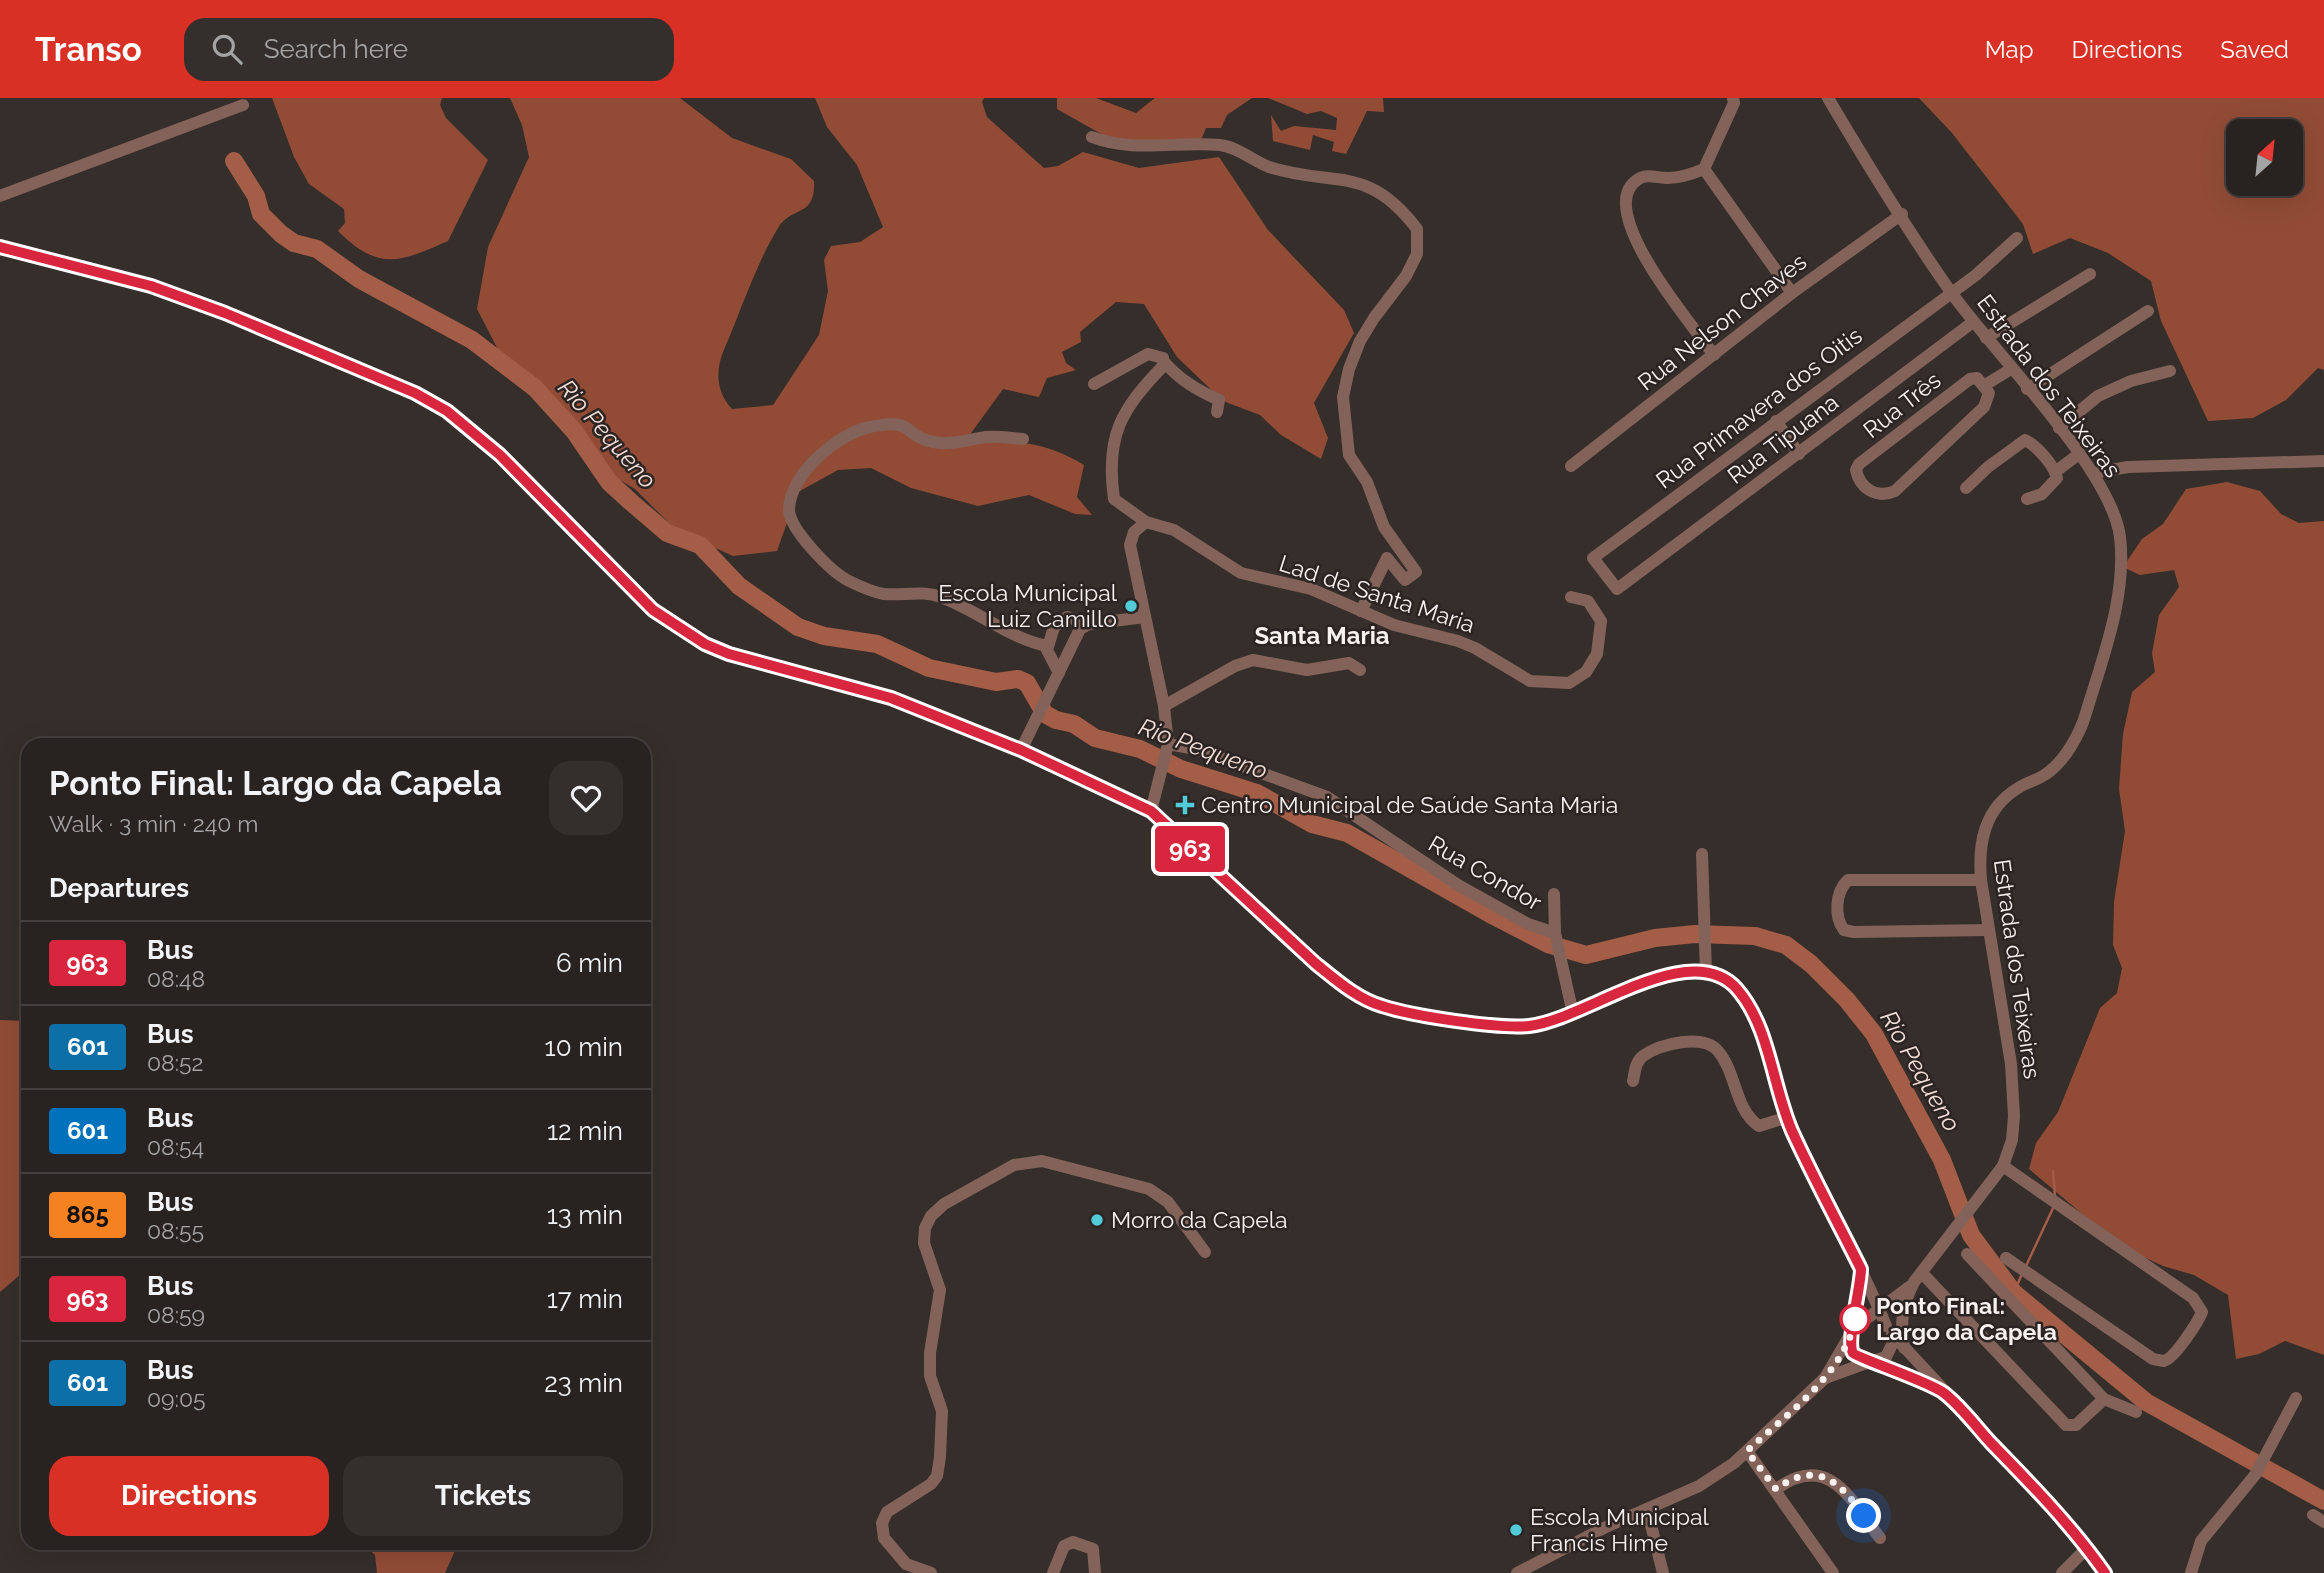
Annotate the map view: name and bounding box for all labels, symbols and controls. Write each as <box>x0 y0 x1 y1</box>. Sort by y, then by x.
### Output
search box <box>184 18 674 81</box>
text: Transo <box>35 30 142 69</box>
icon: search <box>208 30 246 68</box>
text: Search here <box>264 34 408 64</box>
text: Map <box>1985 35 2034 64</box>
text: Directions <box>2072 35 2182 64</box>
text: Saved <box>2220 35 2289 64</box>
north arrow <box>2226 119 2303 196</box>
map controls <box>2226 119 2303 196</box>
street label: Rua Nelson Chaves <box>1632 248 1811 396</box>
street label: Estrada dos Teixeiras <box>1972 289 2127 482</box>
street label: Rua Primavera dos Oitis <box>1651 321 1867 494</box>
street label: Rua Três <box>1858 366 1946 443</box>
water label: Rio Pequeno <box>552 373 663 494</box>
street label: Rua Tipuana <box>1722 388 1843 489</box>
street label: Lad de Santa Maria <box>1276 549 1478 639</box>
place label: Escola Municipal Luiz Camillo <box>938 579 1118 632</box>
marker: Escola Municipal Luiz Camillo <box>1123 598 1139 614</box>
district label: Santa Maria <box>1254 622 1390 650</box>
water label: Rio Pequeno <box>1135 712 1271 785</box>
button: heart <box>549 761 623 835</box>
text: Ponto Final: Largo da Capela <box>49 764 502 803</box>
place label: Centro Municipal de Saúde Santa Maria <box>1201 791 1618 818</box>
marker: Centro Municipal de Saúde Santa Maria <box>1175 795 1195 815</box>
text: Walk · 3 min · 240 m <box>49 810 258 837</box>
line badge: 963 <box>1150 826 1230 872</box>
street label: Rua Condor <box>1424 829 1546 916</box>
text: 963 <box>1169 834 1211 863</box>
street label: Estrada dos Teixeiras <box>1989 857 2046 1081</box>
text: Departures <box>49 873 189 903</box>
text: Bus <box>147 935 194 965</box>
text: 963 <box>67 948 108 977</box>
text: 6 min <box>556 948 623 978</box>
text: 08:48 <box>147 965 205 992</box>
water label: Rio Pequeno <box>1874 1005 1967 1136</box>
text: Bus <box>147 1019 194 1049</box>
text: 601 <box>67 1032 108 1061</box>
text: 10 min <box>545 1032 623 1062</box>
text: 08:52 <box>147 1049 204 1076</box>
text: Bus <box>147 1103 194 1133</box>
text: 601 <box>67 1116 108 1145</box>
text: 12 min <box>547 1116 623 1146</box>
text: 08:54 <box>147 1133 204 1160</box>
text: Bus <box>147 1187 194 1217</box>
text: 865 <box>66 1200 109 1229</box>
text: 13 min <box>547 1200 623 1230</box>
place label: Morro da Capela <box>1111 1206 1288 1233</box>
marker: Morro da Capela <box>1089 1212 1105 1228</box>
text: 08:55 <box>147 1217 204 1244</box>
text: Bus <box>147 1271 194 1301</box>
text: 963 <box>67 1284 108 1313</box>
text: 17 min <box>547 1284 623 1314</box>
place label: Ponto Final: Largo da Capela <box>1876 1292 2057 1345</box>
text: 08:59 <box>147 1301 205 1328</box>
marker: Ponto Final: Largo da Capela <box>1840 1304 1870 1334</box>
text: Bus <box>147 1355 194 1385</box>
text: 601 <box>67 1368 108 1397</box>
text: 23 min <box>544 1368 623 1398</box>
text: 09:05 <box>147 1385 206 1412</box>
button: Directions <box>49 1456 329 1536</box>
button: Tickets <box>343 1456 623 1536</box>
your location <box>1846 1498 1881 1533</box>
place label: Escola Municipal Francis Hime <box>1530 1503 1710 1556</box>
marker: Escola Municipal Francis Hime <box>1508 1522 1524 1538</box>

